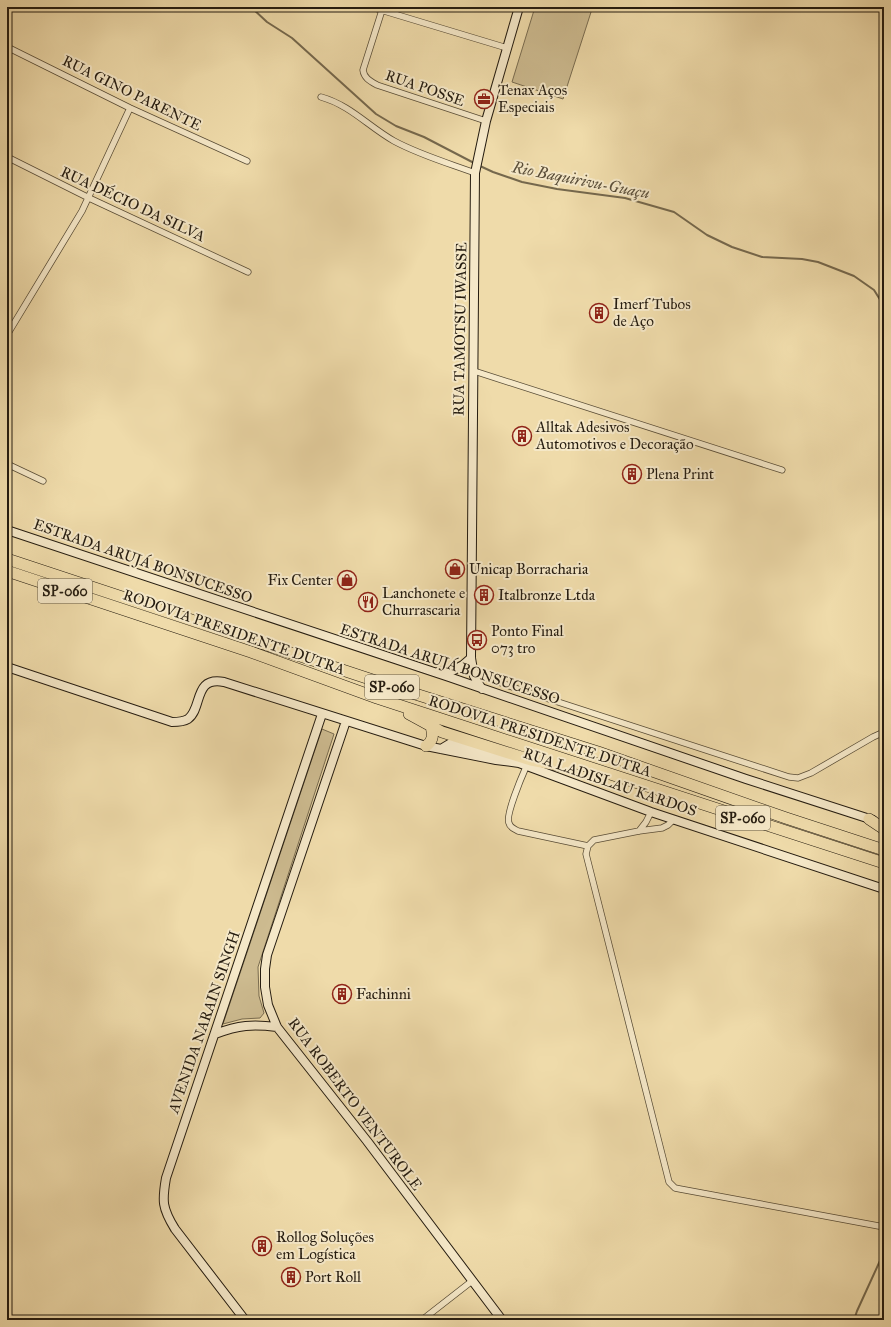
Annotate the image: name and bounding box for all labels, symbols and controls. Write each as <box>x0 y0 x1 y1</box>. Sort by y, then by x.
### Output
street label: RUA GINO PARENTE <box>59 51 205 135</box>
street label: RUA POSSE <box>383 66 467 110</box>
place label: Tenax Aços Especiais <box>498 81 567 116</box>
office icon: Tenax Aços Especiais <box>473 88 495 110</box>
water label: Rio Baquirivu-Guaçu <box>510 157 651 203</box>
street label: RUA DÉCIO DA SILVA <box>58 162 209 245</box>
street label: RUA TAMOTSU IWASSE <box>449 242 471 416</box>
place label: Imerf Tubos de Aço <box>613 295 691 330</box>
building icon: Imerf Tubos de Aço <box>588 302 610 324</box>
place label: Alltak Adesivos Automotivos e Decoração <box>535 418 694 453</box>
building icon: Alltak Adesivos Automotivos e Decoração <box>511 425 533 447</box>
building icon: Plena Print <box>621 463 643 485</box>
place label: Plena Print <box>646 465 715 483</box>
street label: ESTRADA ARUJÁ BONSUCESSO <box>31 514 255 608</box>
shop icon: Unicap Borracharia <box>444 558 466 580</box>
place label: Unicap Borracharia <box>469 560 589 578</box>
shop icon: Fix Center <box>336 569 358 591</box>
place label: Fix Center <box>267 571 333 589</box>
road number: SP-060 <box>38 579 92 603</box>
place label: Lanchonete e Churrascaria <box>382 584 465 619</box>
building icon: Italbronze Ltda <box>473 584 495 606</box>
street label: RODOVIA PRESIDENTE DUTRA <box>121 586 347 678</box>
place label: Italbronze Ltda <box>498 586 596 604</box>
restaurant icon: Lanchonete e Churrascaria <box>357 591 379 613</box>
street label: ESTRADA ARUJÁ BONSUCESSO <box>337 619 563 709</box>
place label: Ponto Final 073 tro <box>491 622 565 657</box>
bus stop icon: Ponto Final 073 tro <box>466 629 488 651</box>
road number: SP-060 <box>365 675 419 699</box>
street label: RODOVIA PRESIDENTE DUTRA <box>426 691 654 781</box>
street label: RUA LADISLAU KARDOS <box>521 744 699 820</box>
road number: SP-060 <box>716 806 770 830</box>
street label: AVENIDA NARAIN SINGH <box>164 929 244 1116</box>
building icon: Fachinni <box>331 983 353 1005</box>
place label: Fachinni <box>356 985 411 1003</box>
street label: RUA ROBERTO VENTUROLE <box>284 1014 426 1194</box>
place label: Rollog Soluções em Logística <box>276 1228 374 1263</box>
building icon: Rollog Soluções em Logística <box>251 1235 273 1257</box>
building icon: Port Roll <box>280 1266 302 1288</box>
place label: Port Roll <box>305 1268 362 1286</box>

